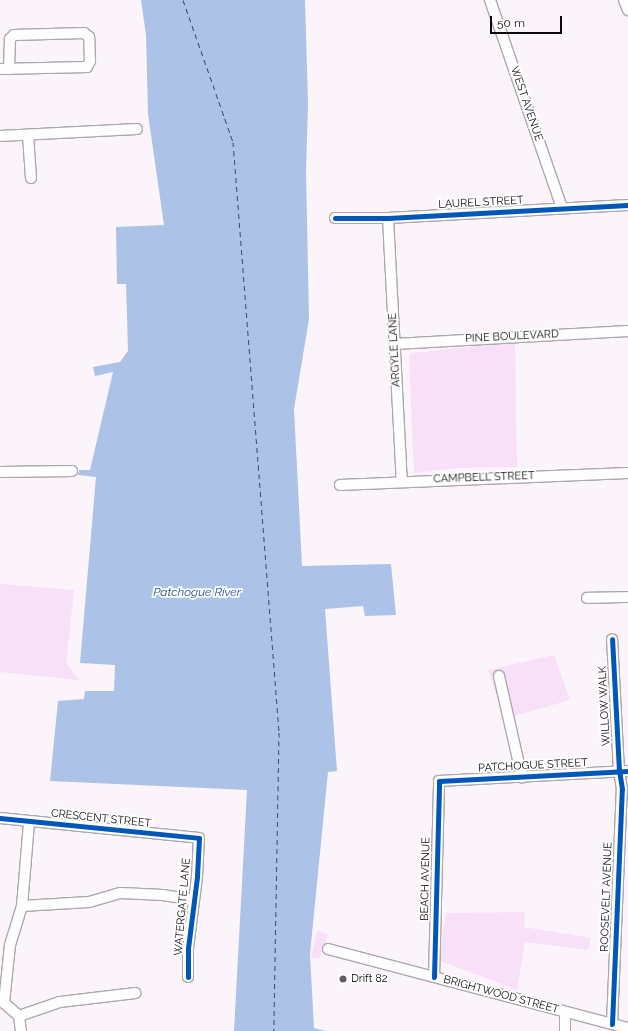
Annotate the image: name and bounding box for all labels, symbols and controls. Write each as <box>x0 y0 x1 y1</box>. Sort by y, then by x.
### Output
scale bar <box>492 8 564 34</box>
text: 50 m <box>497 16 525 30</box>
street label: WEST AVENUE <box>507 65 545 143</box>
street label: LAUREL STREET <box>438 194 524 212</box>
street label: ARGYLE LANE <box>386 313 404 387</box>
street label: PINE BOULEVARD <box>465 328 559 346</box>
street label: CAMPBELL STREET <box>433 470 535 486</box>
water label: Patchogue River <box>153 586 241 600</box>
street label: WILLOW WALK <box>596 665 614 747</box>
street label: PATCHOGUE STREET <box>478 757 588 775</box>
street label: CRESCENT STREET <box>50 807 152 831</box>
street label: BEACH AVENUE <box>419 837 433 921</box>
street label: ROOSEVELT AVENUE <box>598 842 616 952</box>
street label: WATERGATE LANE <box>172 858 194 956</box>
place label: Drift 82 <box>351 972 387 986</box>
street label: BRIGHTWOOD STREET <box>442 973 560 1017</box>
marker: Drift 82 <box>338 974 348 984</box>

